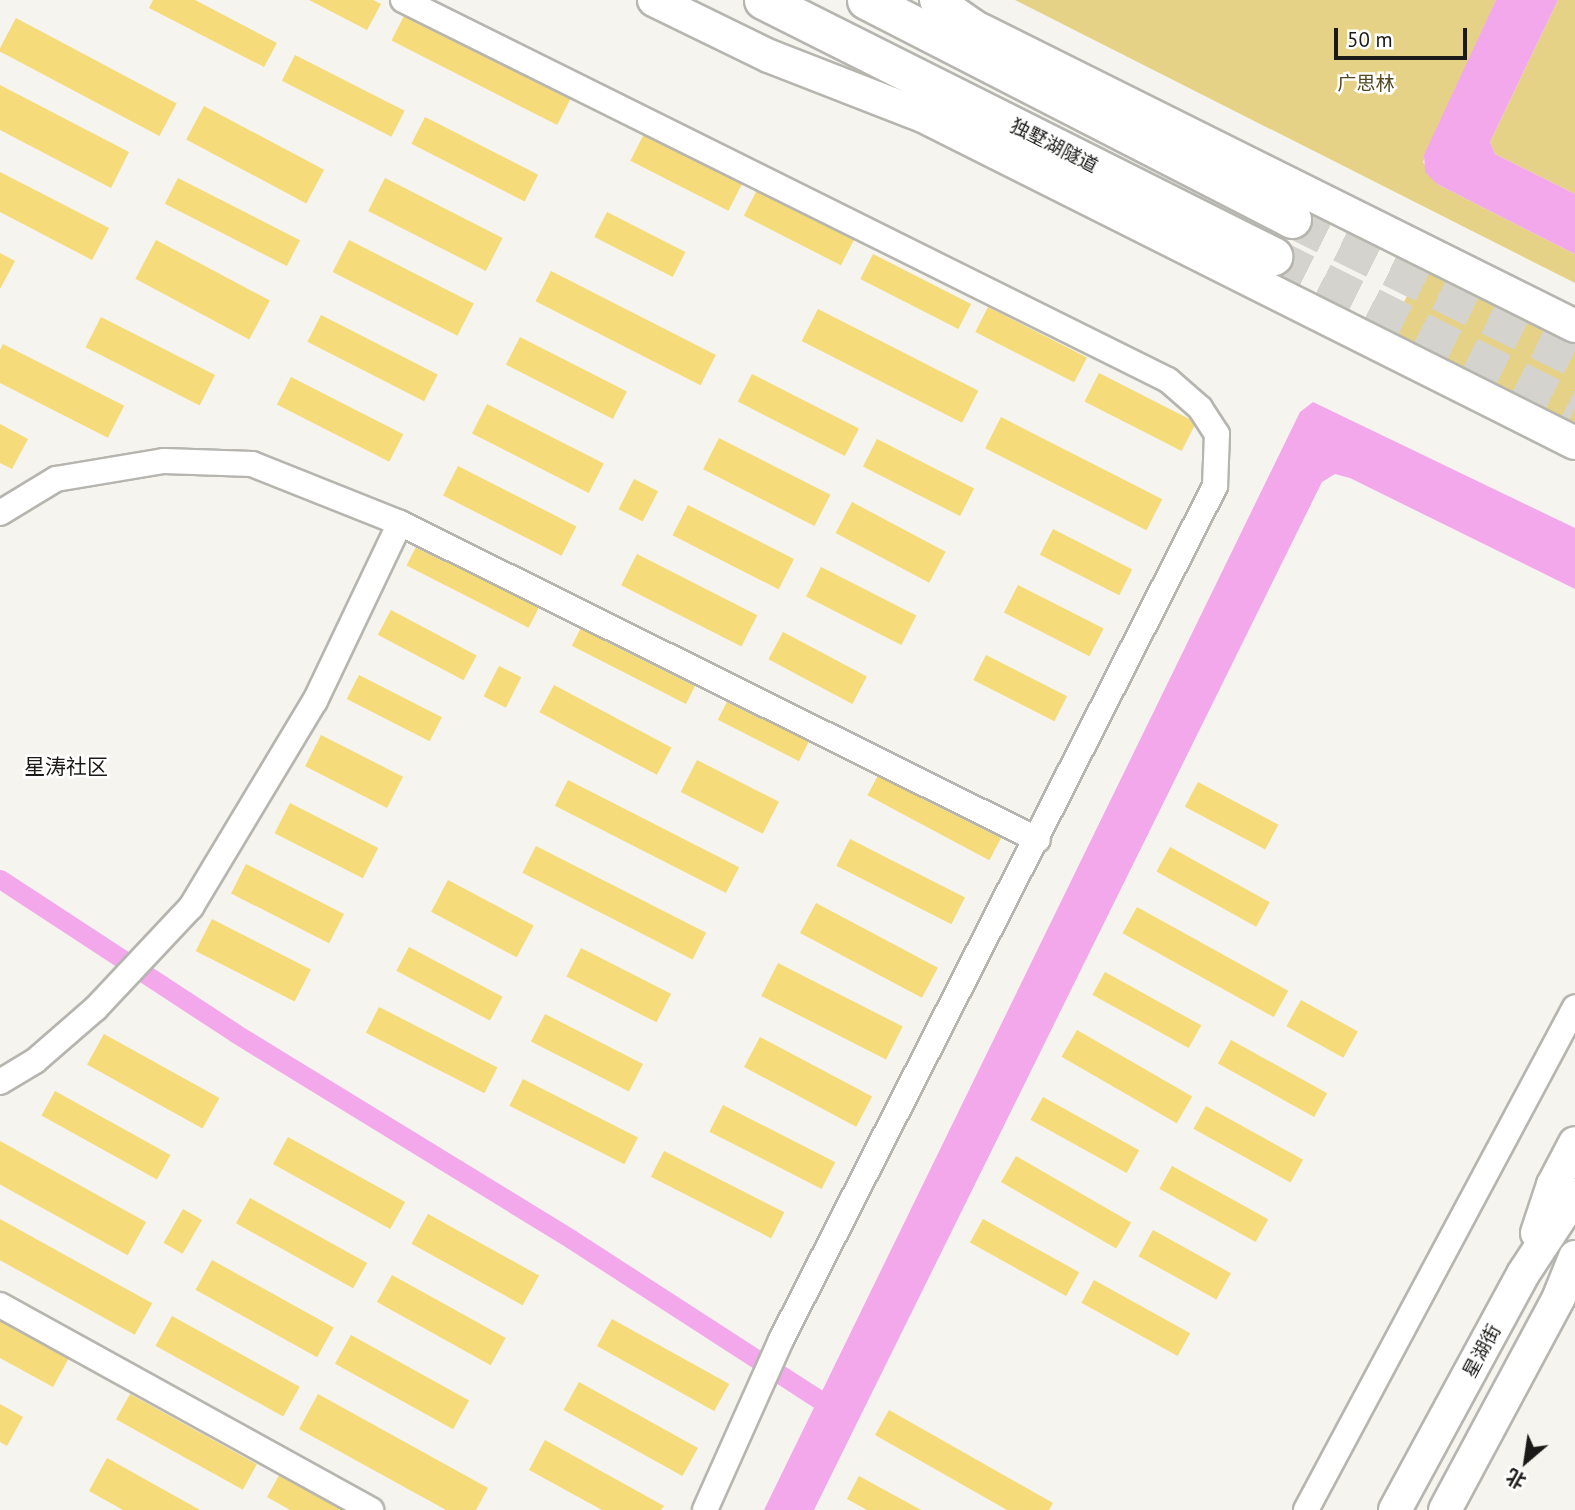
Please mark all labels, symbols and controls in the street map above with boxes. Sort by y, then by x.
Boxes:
scale bar [1337,14,1470,58]
text: 50 m [1347,26,1393,53]
park label: 广思林 [1338,73,1394,95]
street label: 独墅湖隧道 [1007,114,1101,178]
district label: 星涛社区 [24,754,108,780]
street label: 星湖街 [1459,1320,1505,1382]
north arrow [1491,1426,1561,1496]
text: 北 [1502,1464,1530,1494]

